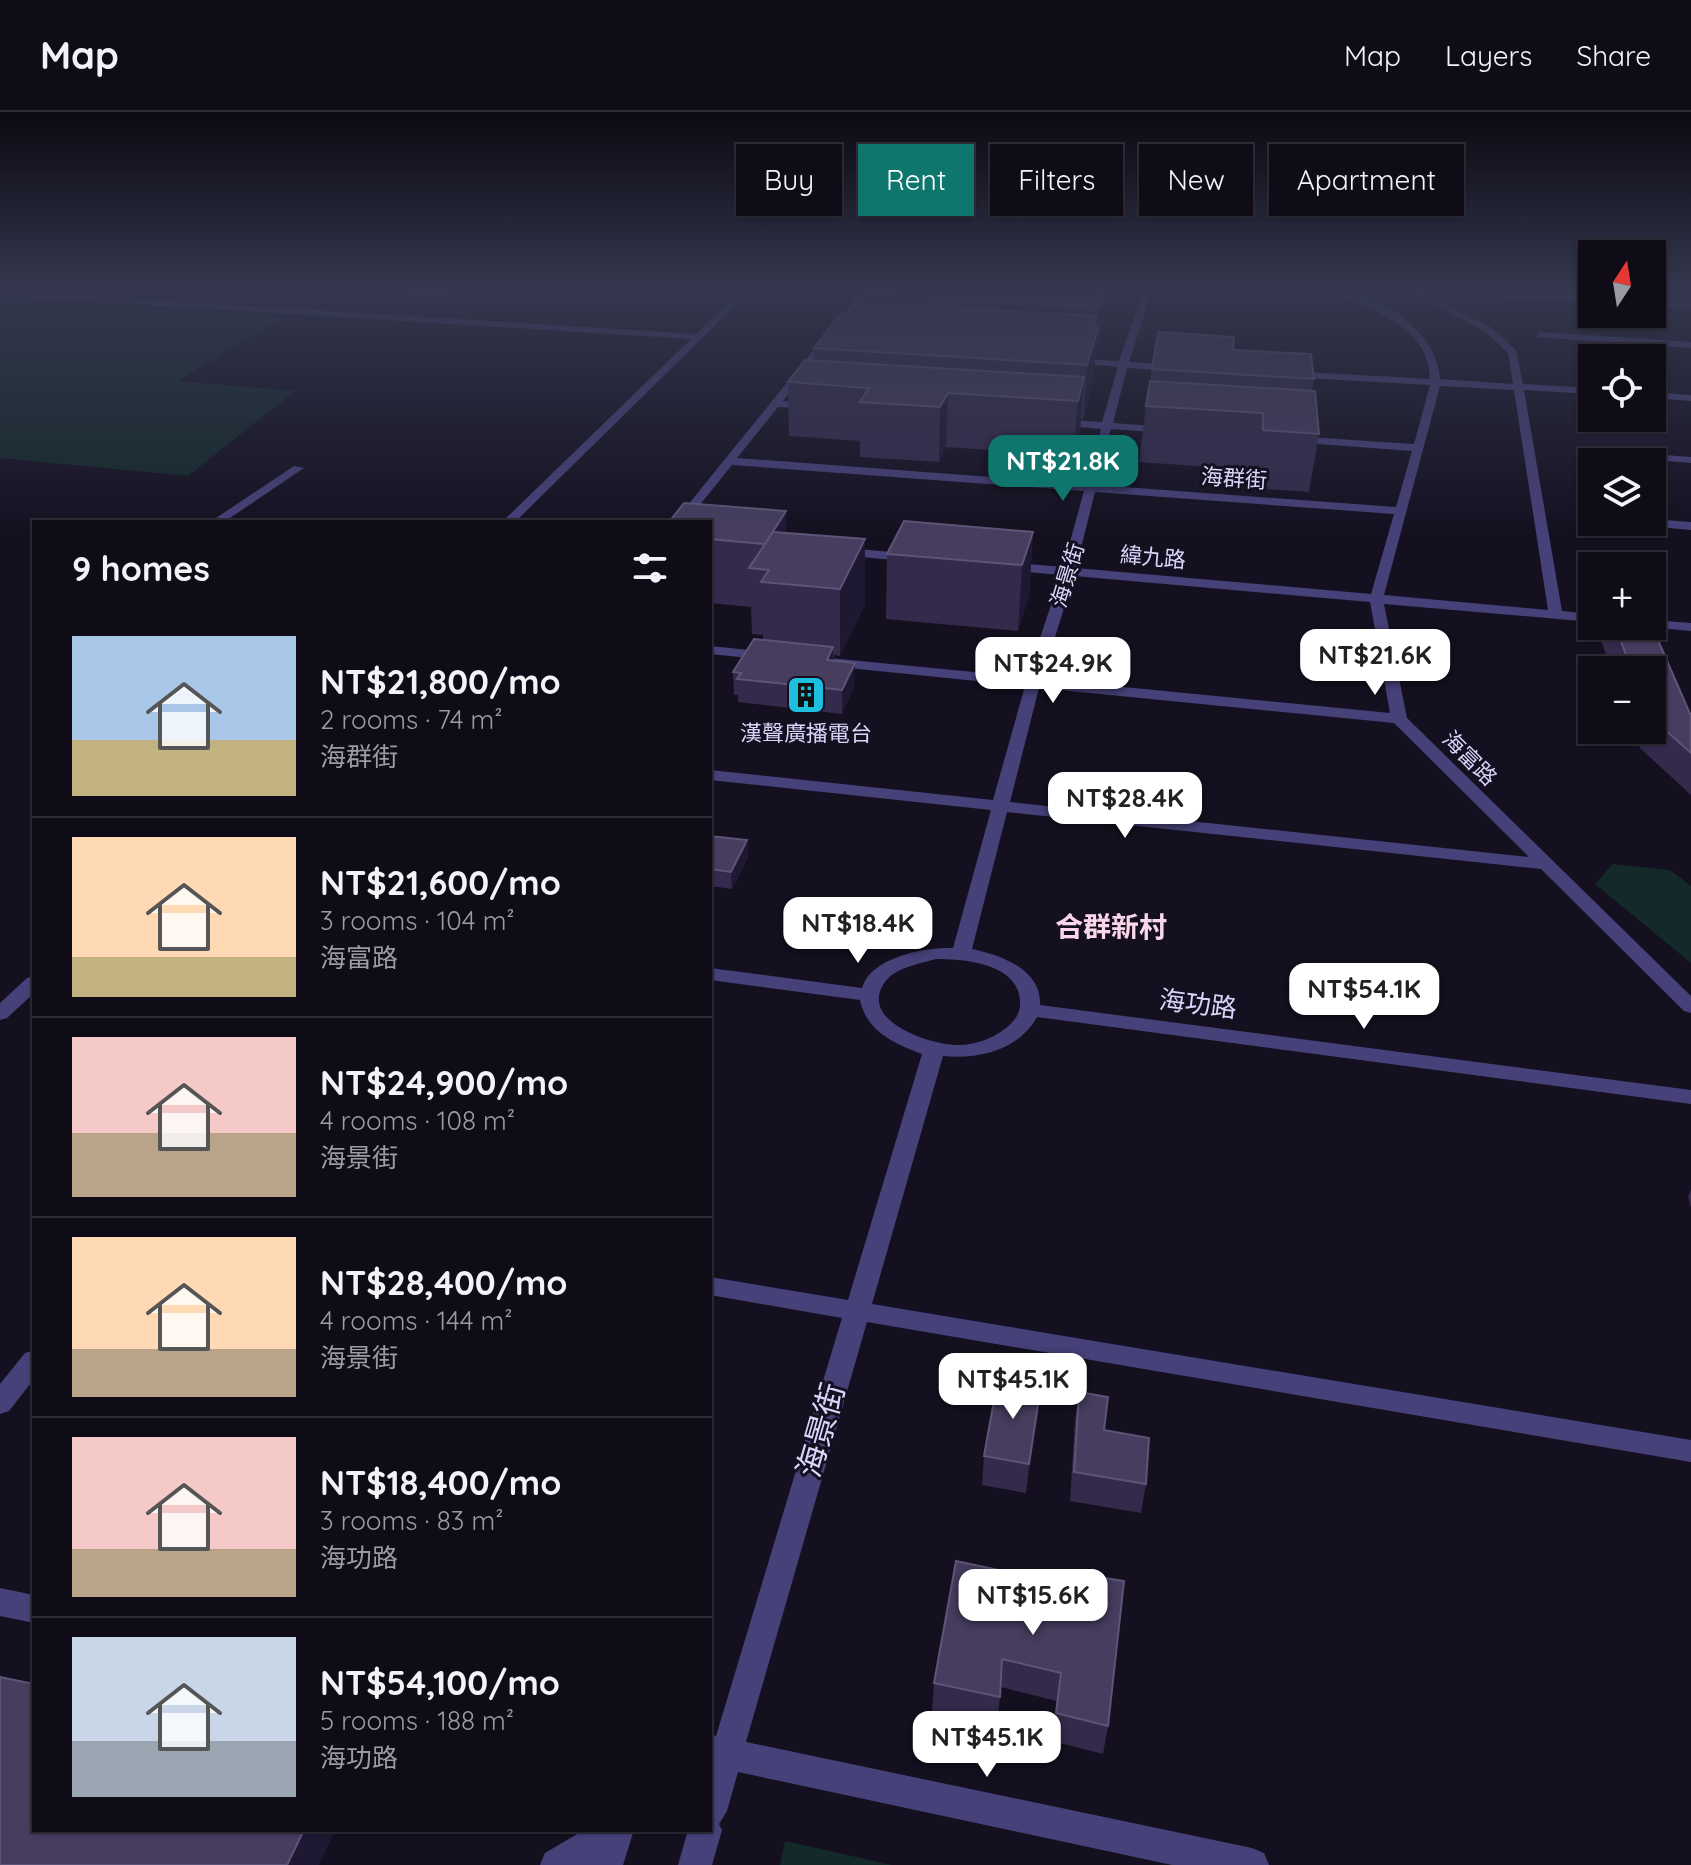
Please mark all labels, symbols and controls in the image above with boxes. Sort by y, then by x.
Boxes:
text: Map [40,31,119,79]
text: Map [1344,38,1401,73]
text: Layers [1445,38,1532,73]
text: Share [1576,38,1651,73]
chip: Buy [736,144,842,216]
chip: Rent [858,144,974,216]
chip: Filters [990,144,1123,216]
chip: New [1139,144,1253,216]
chip: Apartment [1269,144,1464,216]
north arrow [1578,240,1666,328]
map controls [1578,240,1666,744]
button: locate [1578,344,1666,432]
pin: NT$21.8K [980,435,1146,503]
text: NT$21.8K [1006,444,1120,477]
button: layers [1578,448,1666,536]
street label: 海群街 [1200,462,1268,494]
street label: 海景街 [1044,539,1090,611]
street label: 緯九路 [1119,540,1187,574]
icon: filters [628,546,672,590]
text: 9 homes [72,547,210,590]
button: + [1578,552,1666,640]
pin: NT$21.6K [1292,629,1458,697]
pin: NT$24.9K [970,637,1136,705]
text: NT$21.6K [1318,638,1432,671]
text: NT$24.9K [993,646,1113,679]
button: − [1578,656,1666,744]
text: NT$21,800/mo [320,660,561,703]
icon: home [136,668,232,764]
building icon: 漢聲廣播電台 [785,674,827,716]
text: 2 rooms · 74 m² [320,703,503,736]
place label: 漢聲廣播電台 [740,719,872,747]
street label: 海富路 [1437,725,1503,791]
text: 海群街 [320,740,398,773]
pin: NT$28.4K [1042,772,1208,840]
text: NT$28.4K [1066,781,1184,814]
text: NT$21,600/mo [320,861,561,904]
icon: home [136,869,232,965]
pin: NT$18.4K [775,897,941,965]
text: 3 rooms · 104 m² [320,904,515,937]
text: NT$18.4K [801,906,915,939]
district label: 合群新村 [1055,909,1167,944]
text: 海富路 [320,941,398,974]
pin: NT$54.1K [1281,963,1447,1031]
text: NT$54.1K [1307,972,1421,1005]
street label: 海功路 [1157,982,1239,1025]
text: NT$24,900/mo [320,1061,568,1104]
icon: home [136,1069,232,1165]
text: 4 rooms · 108 m² [320,1104,515,1137]
text: 海景街 [320,1141,398,1174]
text: NT$28,400/mo [320,1261,568,1304]
icon: home [136,1269,232,1365]
text: 4 rooms · 144 m² [320,1304,513,1337]
text: 海景街 [320,1341,398,1374]
pin: NT$45.1K [930,1353,1096,1421]
text: NT$45.1K [957,1362,1069,1395]
street label: 海景街 [788,1378,852,1481]
text: NT$18,400/mo [320,1461,561,1504]
icon: home [136,1469,232,1565]
text: 3 rooms · 83 m² [320,1504,503,1537]
text: 海功路 [320,1541,398,1574]
pin: NT$15.6K [950,1569,1116,1637]
text: NT$15.6K [977,1578,1089,1611]
text: NT$54,100/mo [320,1661,560,1704]
icon: home [136,1669,232,1765]
text: 5 rooms · 188 m² [320,1704,514,1737]
pin: NT$45.1K [904,1711,1070,1779]
text: NT$45.1K [931,1720,1043,1753]
text: 海功路 [320,1741,398,1774]

